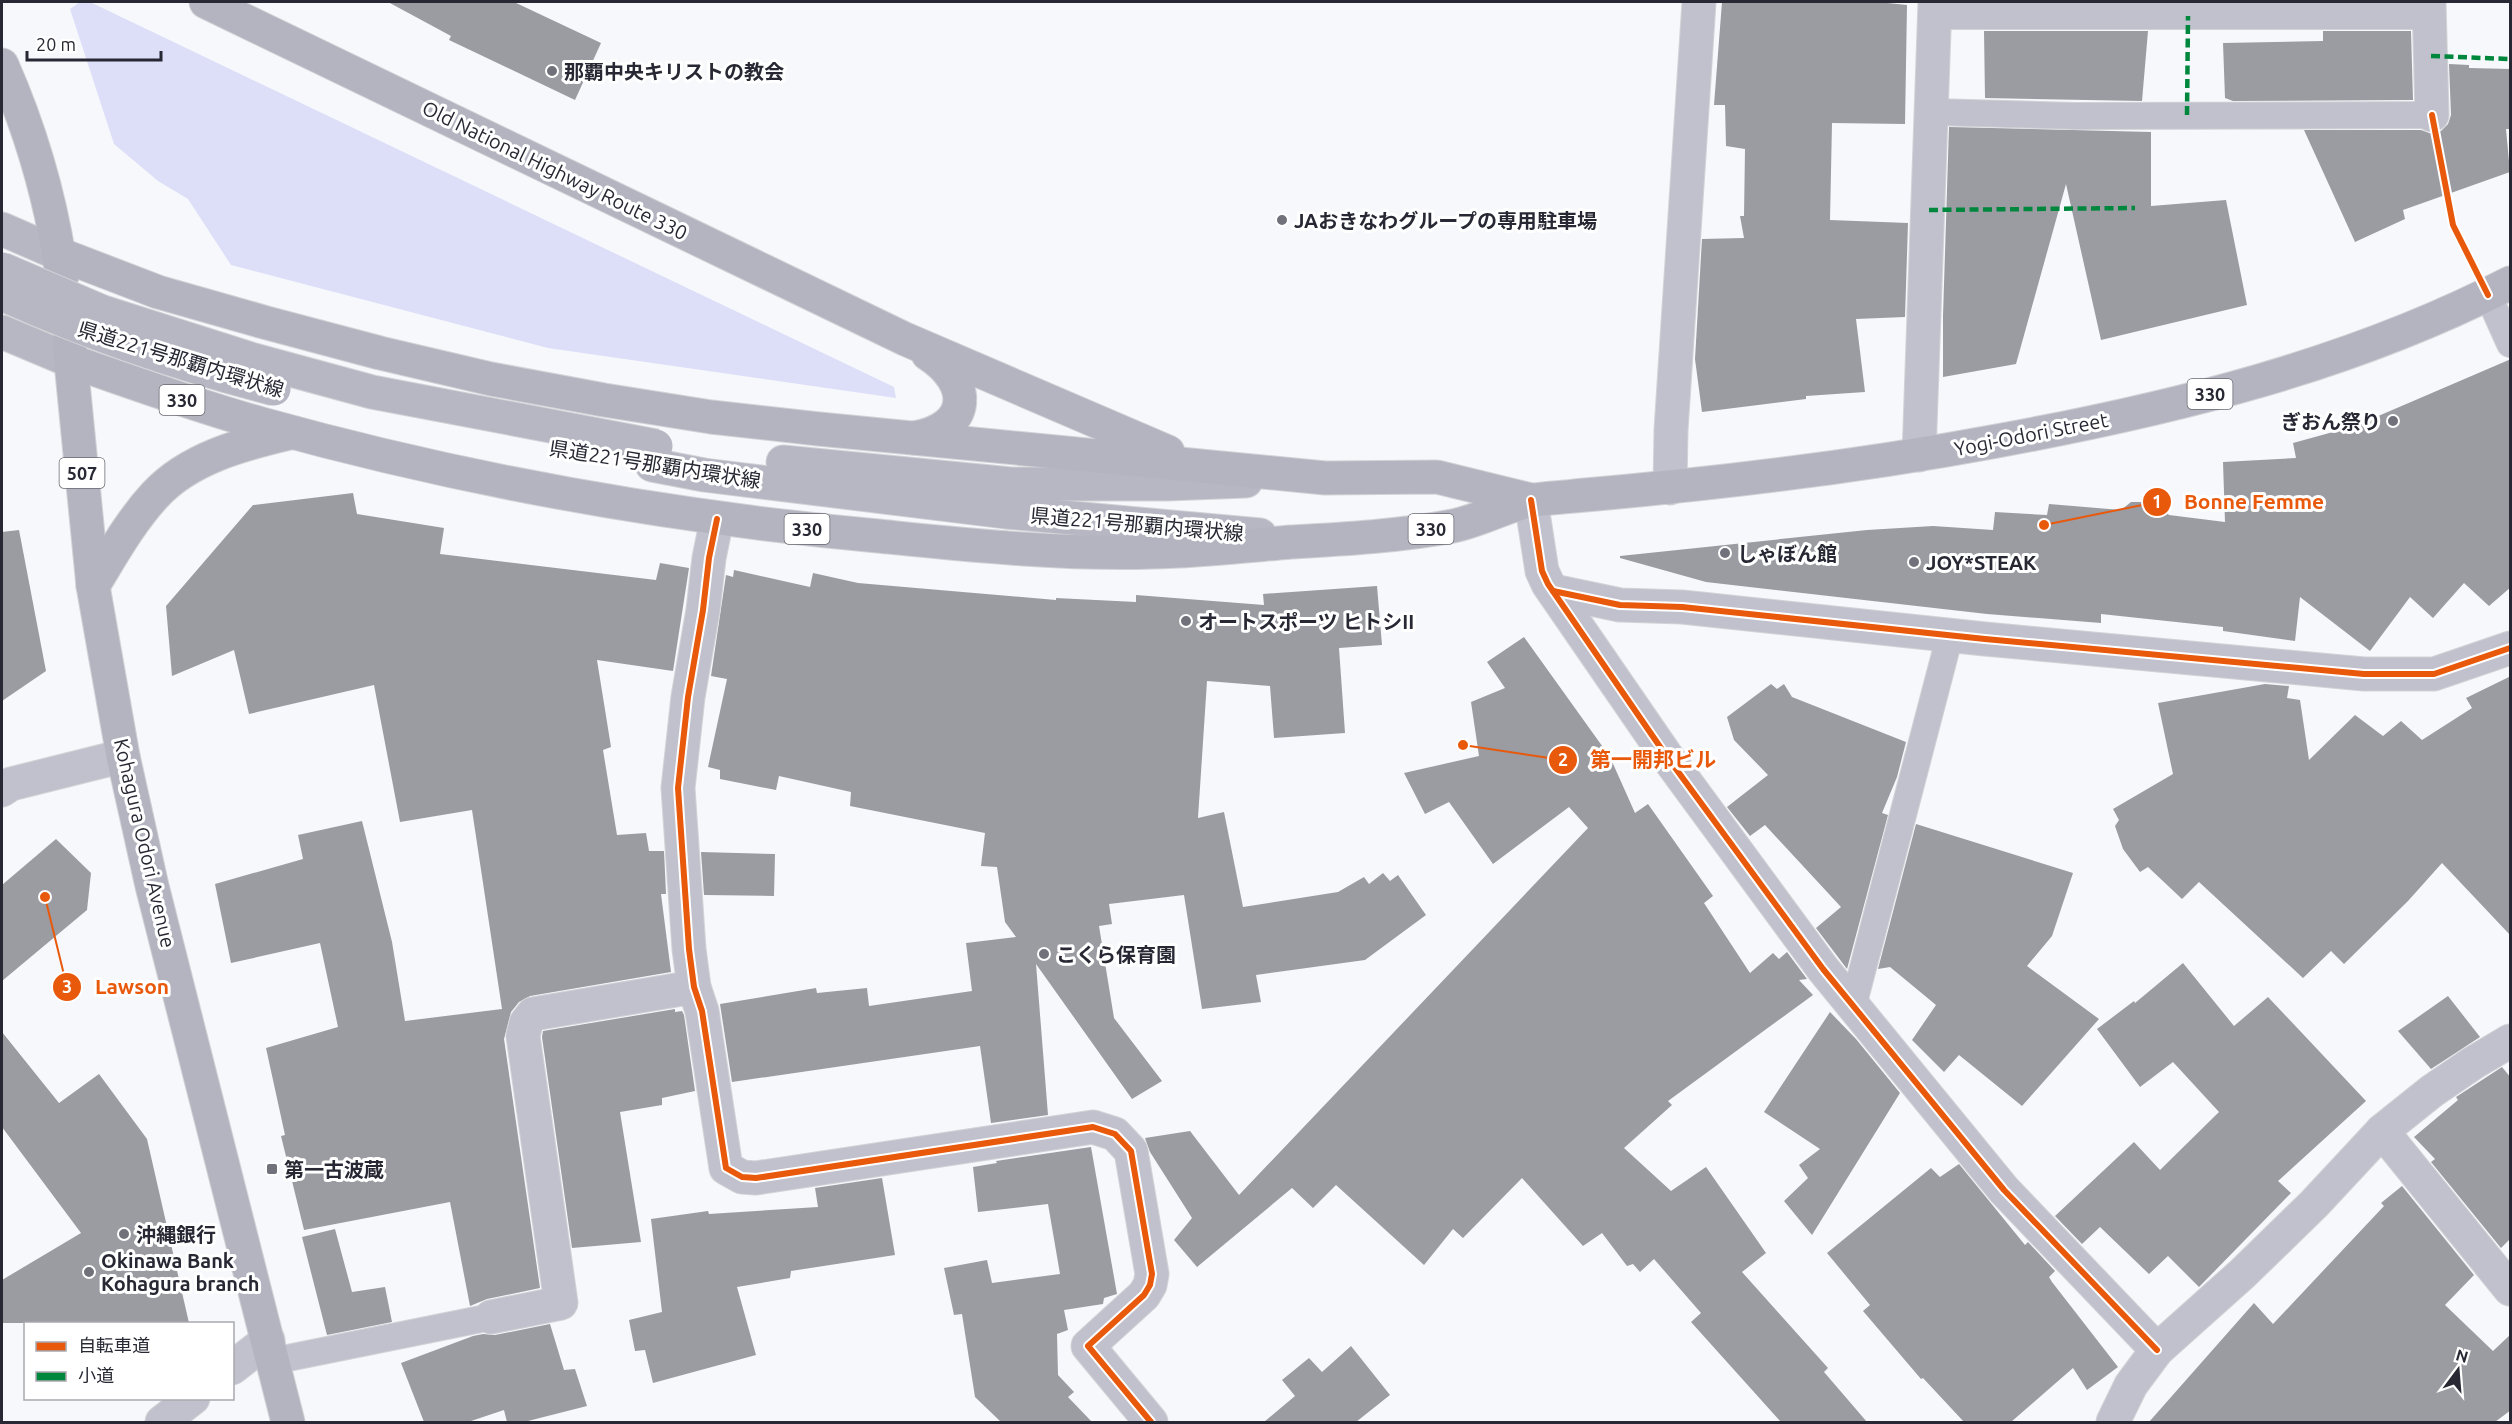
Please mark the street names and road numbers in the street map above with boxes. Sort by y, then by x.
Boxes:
street label: Old National Highway Route 330 [419,96,691,244]
street label: 県道221号那覇内環状線 [75,317,287,401]
road number: 330 [2188,379,2232,409]
road number: 330 [160,385,204,415]
street label: Yogi-Odori Street [1952,408,2110,460]
street label: 県道221号那覇内環状線 [548,436,762,492]
road number: 507 [60,458,104,488]
street label: 県道221号那覇内環状線 [1029,503,1245,545]
road number: 330 [784,514,830,544]
road number: 330 [1408,514,1454,544]
street label: Kohagura Odori Avenue [110,736,180,950]

